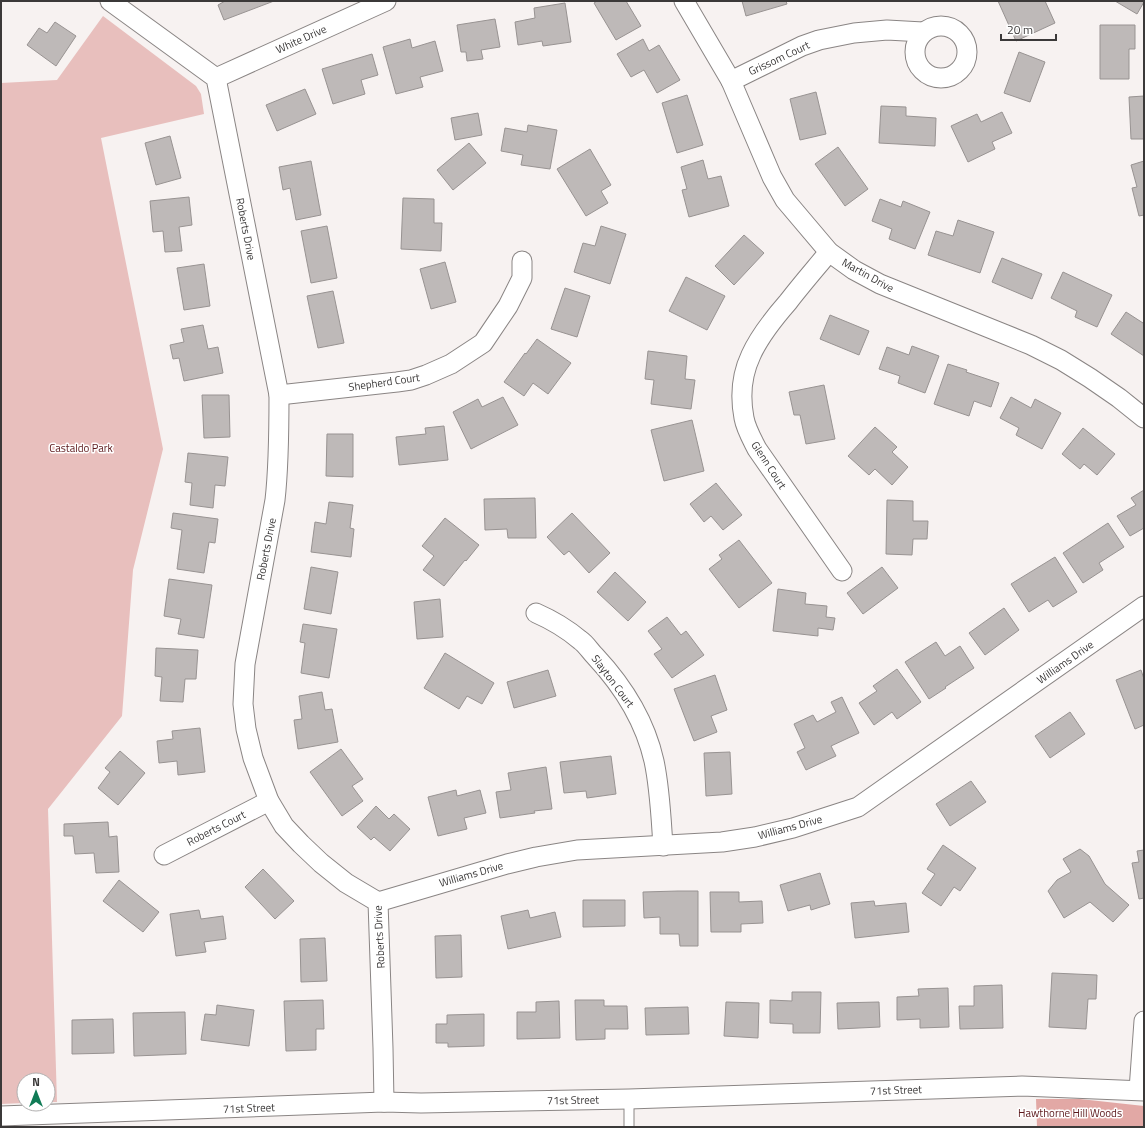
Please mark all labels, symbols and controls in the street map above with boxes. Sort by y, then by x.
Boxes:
scale bar [1001,16,1056,42]
text: 20 m [1007,20,1033,39]
street label: White Drive [273,21,329,57]
street label: Grissom Court [746,37,812,79]
street label: Roberts Drive [232,197,260,262]
street label: Martin Drive [839,254,897,296]
street label: Shepherd Court [347,369,421,395]
street label: Glenn Court [748,438,791,492]
park label: Castaldo Park [49,440,114,456]
street label: Roberts Drive [252,516,280,581]
street label: Williams Drive [1033,636,1097,687]
street label: Slayton Court [588,651,638,711]
street label: Roberts Court [184,806,248,850]
street label: Williams Drive [756,811,824,843]
street label: Williams Drive [437,857,505,891]
street label: Roberts Drive [369,905,389,969]
north arrow [16,1072,56,1112]
text: N [32,1074,40,1090]
street label: 71st Street [870,1081,922,1099]
street label: 71st Street [547,1092,599,1108]
street label: 71st Street [223,1099,275,1117]
park label: Hawthorne Hill Woods [1018,1105,1122,1121]

